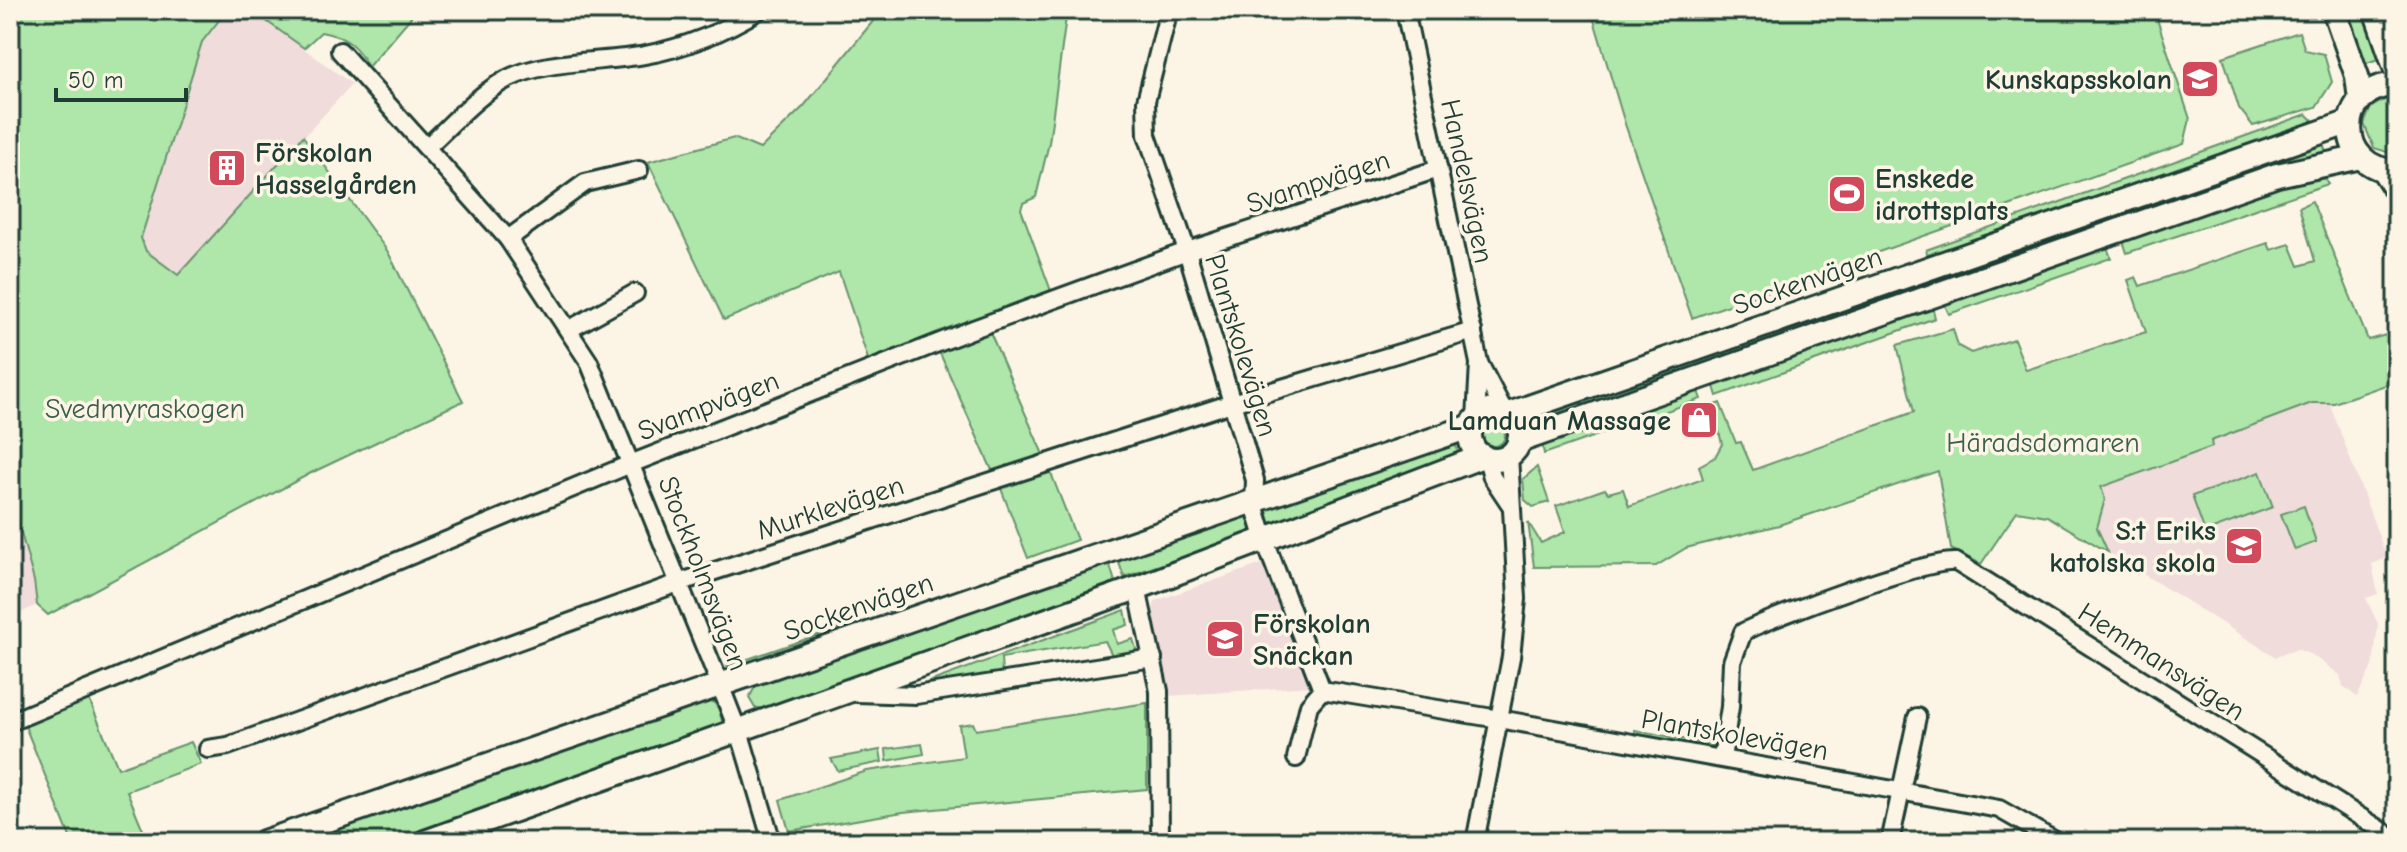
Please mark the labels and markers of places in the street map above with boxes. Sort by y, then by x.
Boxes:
school or university icon: Kunskapsskolan [2179,58,2221,100]
place label: Kunskapsskolan [1985,64,2172,96]
place label: Förskolan Hasselgården [255,137,417,201]
building icon: Förskolan Hasselgården [206,147,248,189]
place label: Enskede idrottsplats [1875,163,2009,227]
sports icon: Enskede idrottsplats [1826,173,1868,215]
shop icon: Lamduan Massage [1678,399,1720,441]
place label: Lamduan Massage [1448,405,1671,437]
place label: S:t Eriks katolska skola [2049,515,2216,579]
school or university icon: S:t Eriks katolska skola [2223,525,2265,567]
place label: Förskolan Snäckan [1253,608,1371,672]
school or university icon: Förskolan Snäckan [1204,618,1246,660]

